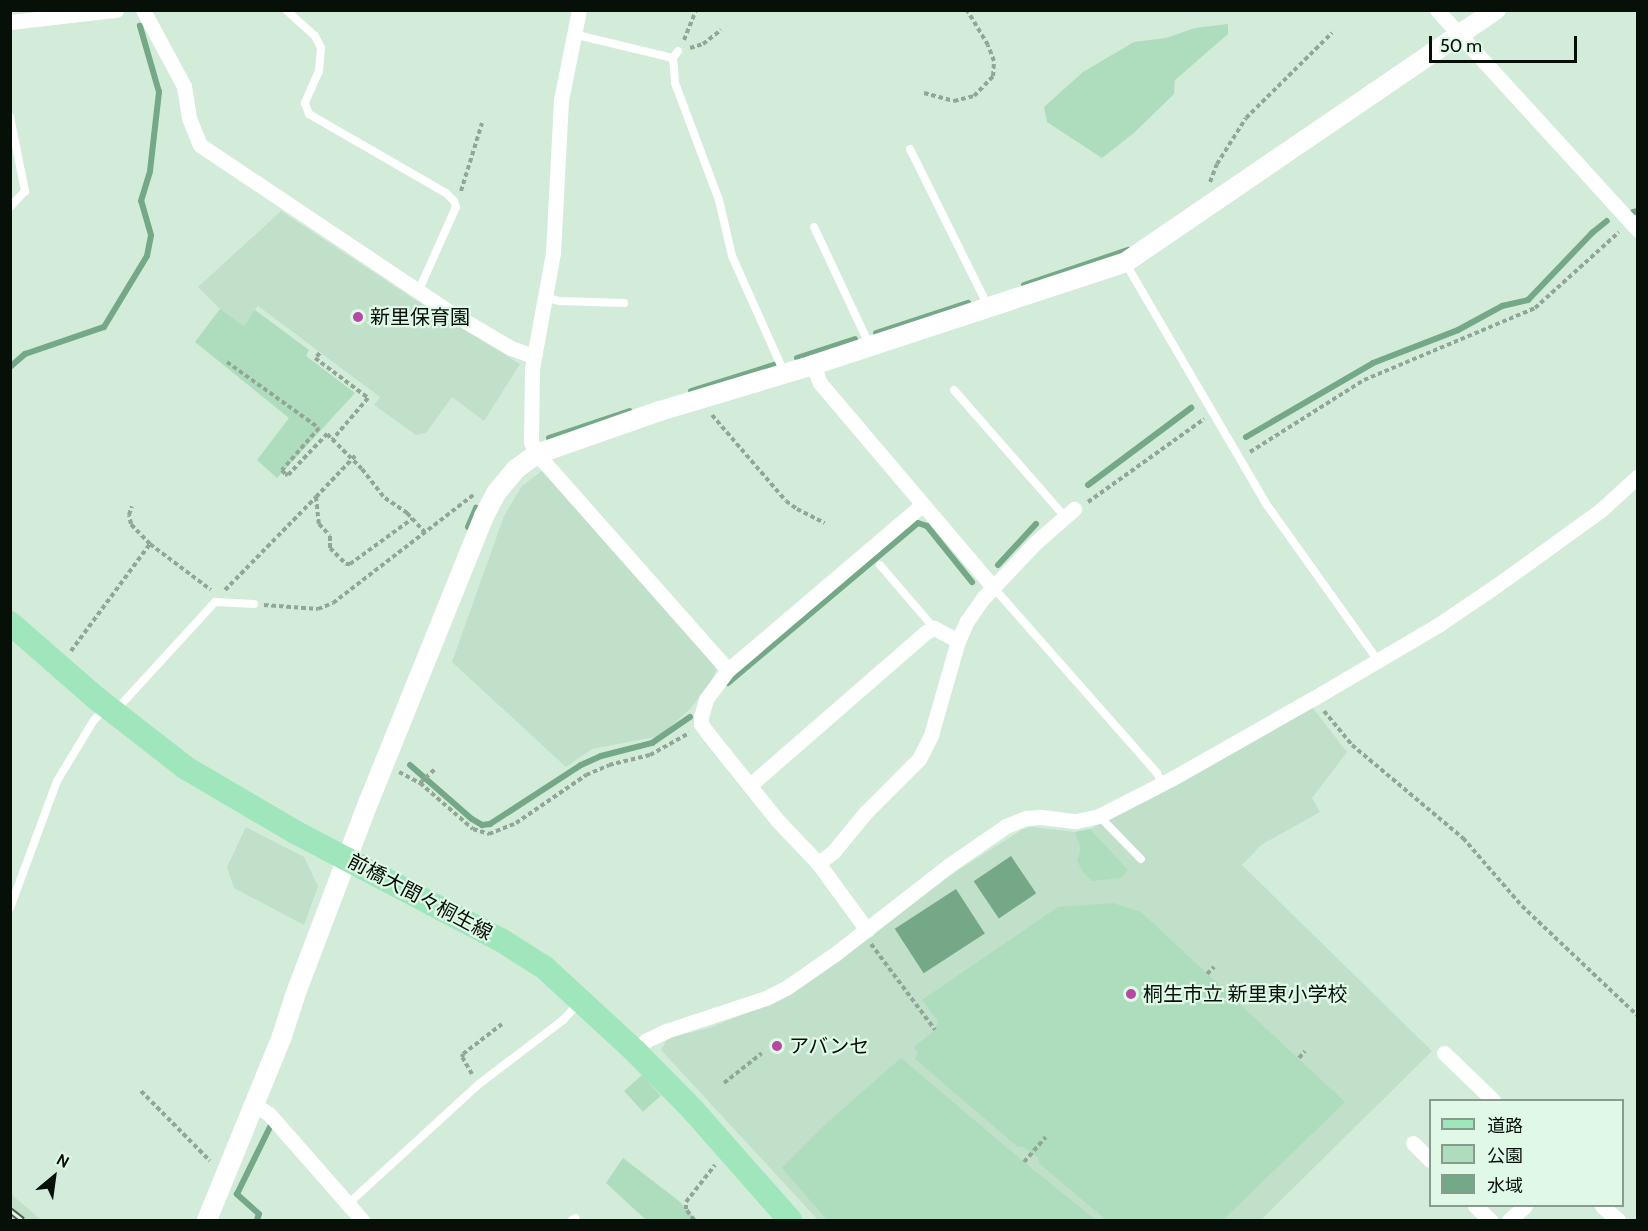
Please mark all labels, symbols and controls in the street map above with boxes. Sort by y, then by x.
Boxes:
scale bar [1432,24,1580,62]
text: 50 m [1440,35,1482,57]
place label: 新里保育園 [370,305,470,329]
marker: 新里保育園 [351,310,365,324]
street label: 前橋大間々桐生線 [344,849,496,945]
place label: 桐生市立 新里東小学校 [1143,982,1347,1006]
marker: 桐生市立 新里東小学校 [1124,987,1138,1001]
place label: アバンセ [789,1034,869,1058]
marker: アバンセ [770,1039,784,1053]
legend [1429,1099,1624,1207]
text: 道路 [1487,1115,1523,1137]
text: 公園 [1487,1145,1523,1167]
north arrow [24,1147,84,1207]
text: N [53,1150,73,1172]
text: 水域 [1487,1175,1523,1197]

